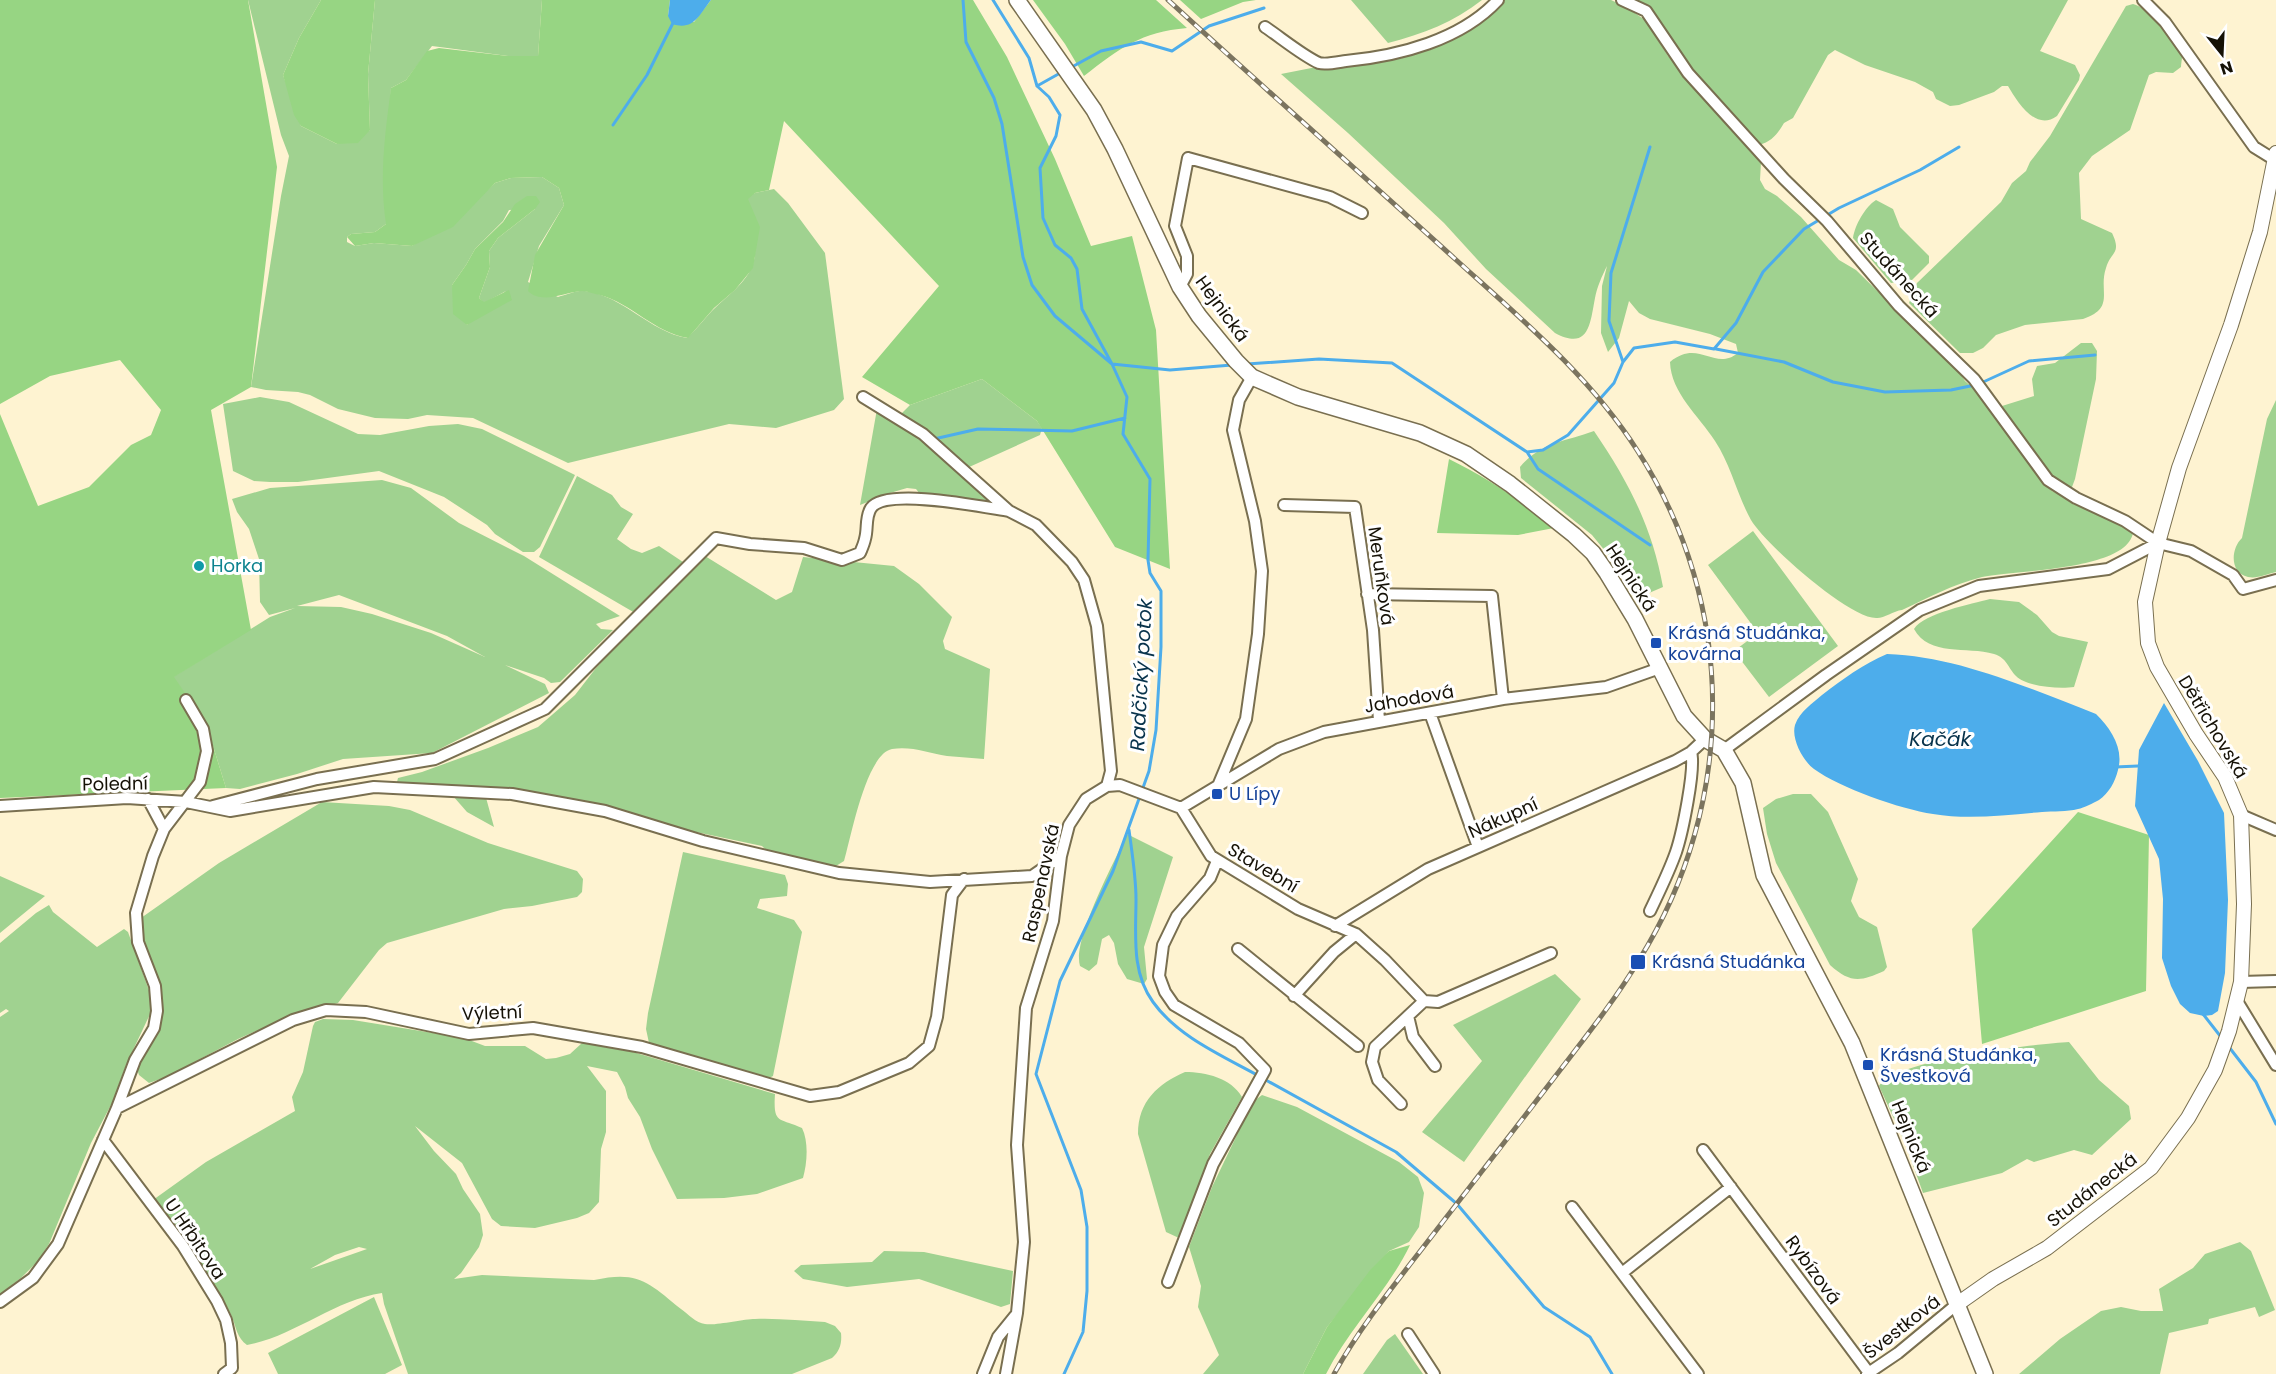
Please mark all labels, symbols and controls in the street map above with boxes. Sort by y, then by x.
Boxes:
north arrow [2192,24,2252,84]
text: N [2217,55,2236,81]
street label: Studánecká [1854,226,1945,323]
street label: Hejnická [1190,270,1255,347]
street label: Meruňková [1362,525,1401,627]
street label: Hejnická [1600,539,1663,617]
place label: Horka [211,553,263,578]
marker: Horka [192,559,206,573]
water label: Radčický potok [1123,596,1159,752]
place label: Krásná Studánka, kovárna [1668,620,1825,666]
marker: Krásná Studánka, kovárna [1649,636,1663,650]
street label: Dětřichovská [2173,670,2254,783]
street label: Jahodová [1362,678,1456,719]
water label: Kačák [1909,725,1972,753]
street label: Polední [82,770,148,797]
place label: U Lípy [1229,781,1280,806]
marker: U Lípy [1210,787,1224,801]
street label: Nákupní [1464,791,1542,844]
street label: Raspenavská [1016,821,1065,944]
street label: Stavební [1223,837,1303,899]
place label: Krásná Studánka [1652,949,1806,974]
marker: Krásná Studánka [1629,953,1647,971]
street label: Výletní [461,999,523,1026]
place label: Krásná Studánka, Švestková [1880,1042,2037,1088]
marker: Krásná Studánka, Švestková [1861,1058,1875,1072]
street label: Hejnická [1886,1097,1937,1177]
street label: Studánecká [2041,1147,2142,1233]
street label: U Hřbitova [159,1193,232,1284]
street label: Rybízová [1780,1230,1847,1309]
street label: Švestková [1858,1289,1945,1364]

